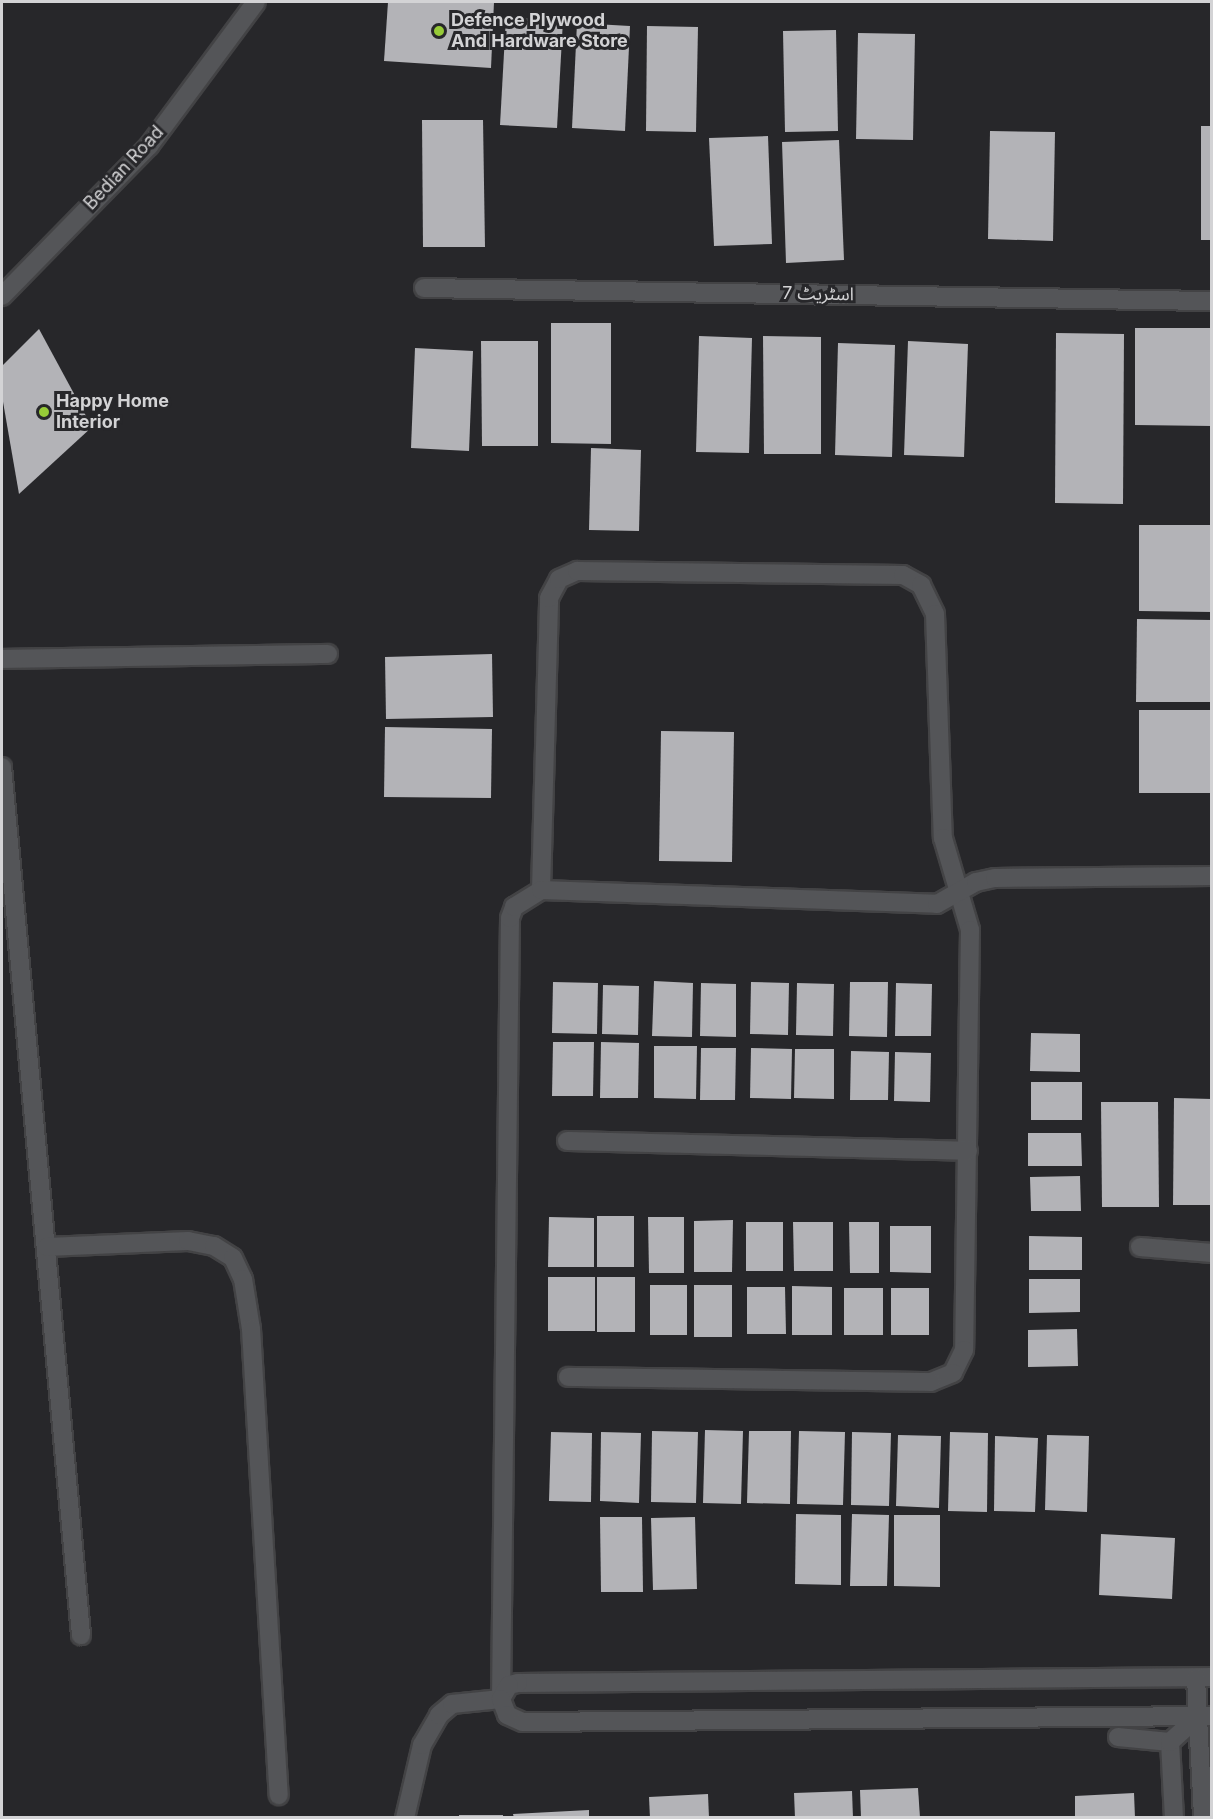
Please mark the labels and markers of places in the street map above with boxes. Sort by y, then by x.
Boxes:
place label: Defence Plywood And Hardware Store [451,10,628,52]
marker: Defence Plywood And Hardware Store [432,24,446,38]
place label: Happy Home Interior [56,391,169,434]
marker: Happy Home Interior [37,405,51,419]

